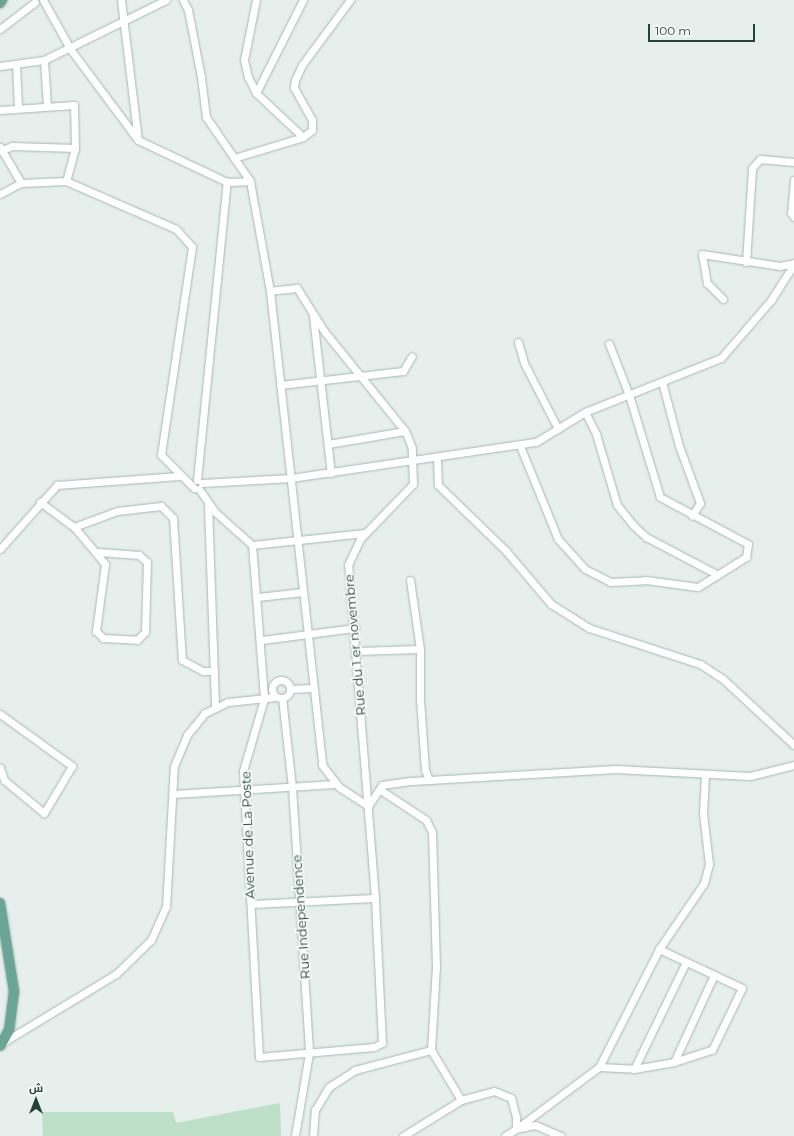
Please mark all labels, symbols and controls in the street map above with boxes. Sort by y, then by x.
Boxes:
scale bar [650,16,757,42]
text: 100 m [655,23,691,38]
street label: Rue du 1 er novembre [341,574,369,716]
street label: Avenue de La Poste [238,771,258,899]
street label: Rue Independence [289,854,313,980]
north arrow [16,1080,56,1120]
text: ش [29,1081,43,1095]

